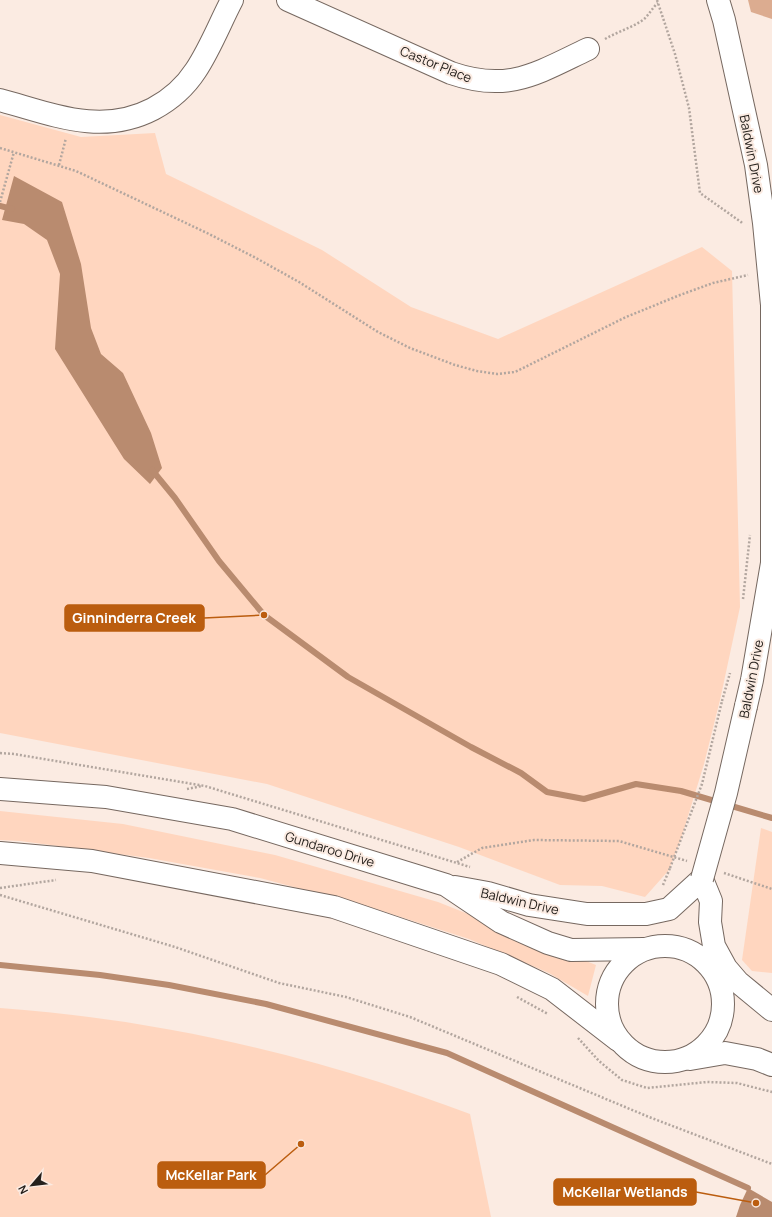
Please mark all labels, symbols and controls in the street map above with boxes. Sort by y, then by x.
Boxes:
street label: Castor Place [397,41,475,87]
street label: Baldwin Drive [736,113,769,195]
callout: Ginninderra Creek [65,605,204,631]
text: Ginninderra Creek [72,608,196,627]
street label: Baldwin Drive [735,638,768,720]
street label: Gundaroo Drive [283,827,377,871]
street label: Baldwin Drive [479,883,561,919]
callout: McKellar Park [158,1162,265,1188]
north arrow [12,1165,52,1205]
text: McKellar Park [165,1165,257,1184]
callout: McKellar Wetlands [554,1179,696,1205]
text: McKellar Wetlands [562,1182,688,1201]
text: N [14,1183,31,1197]

